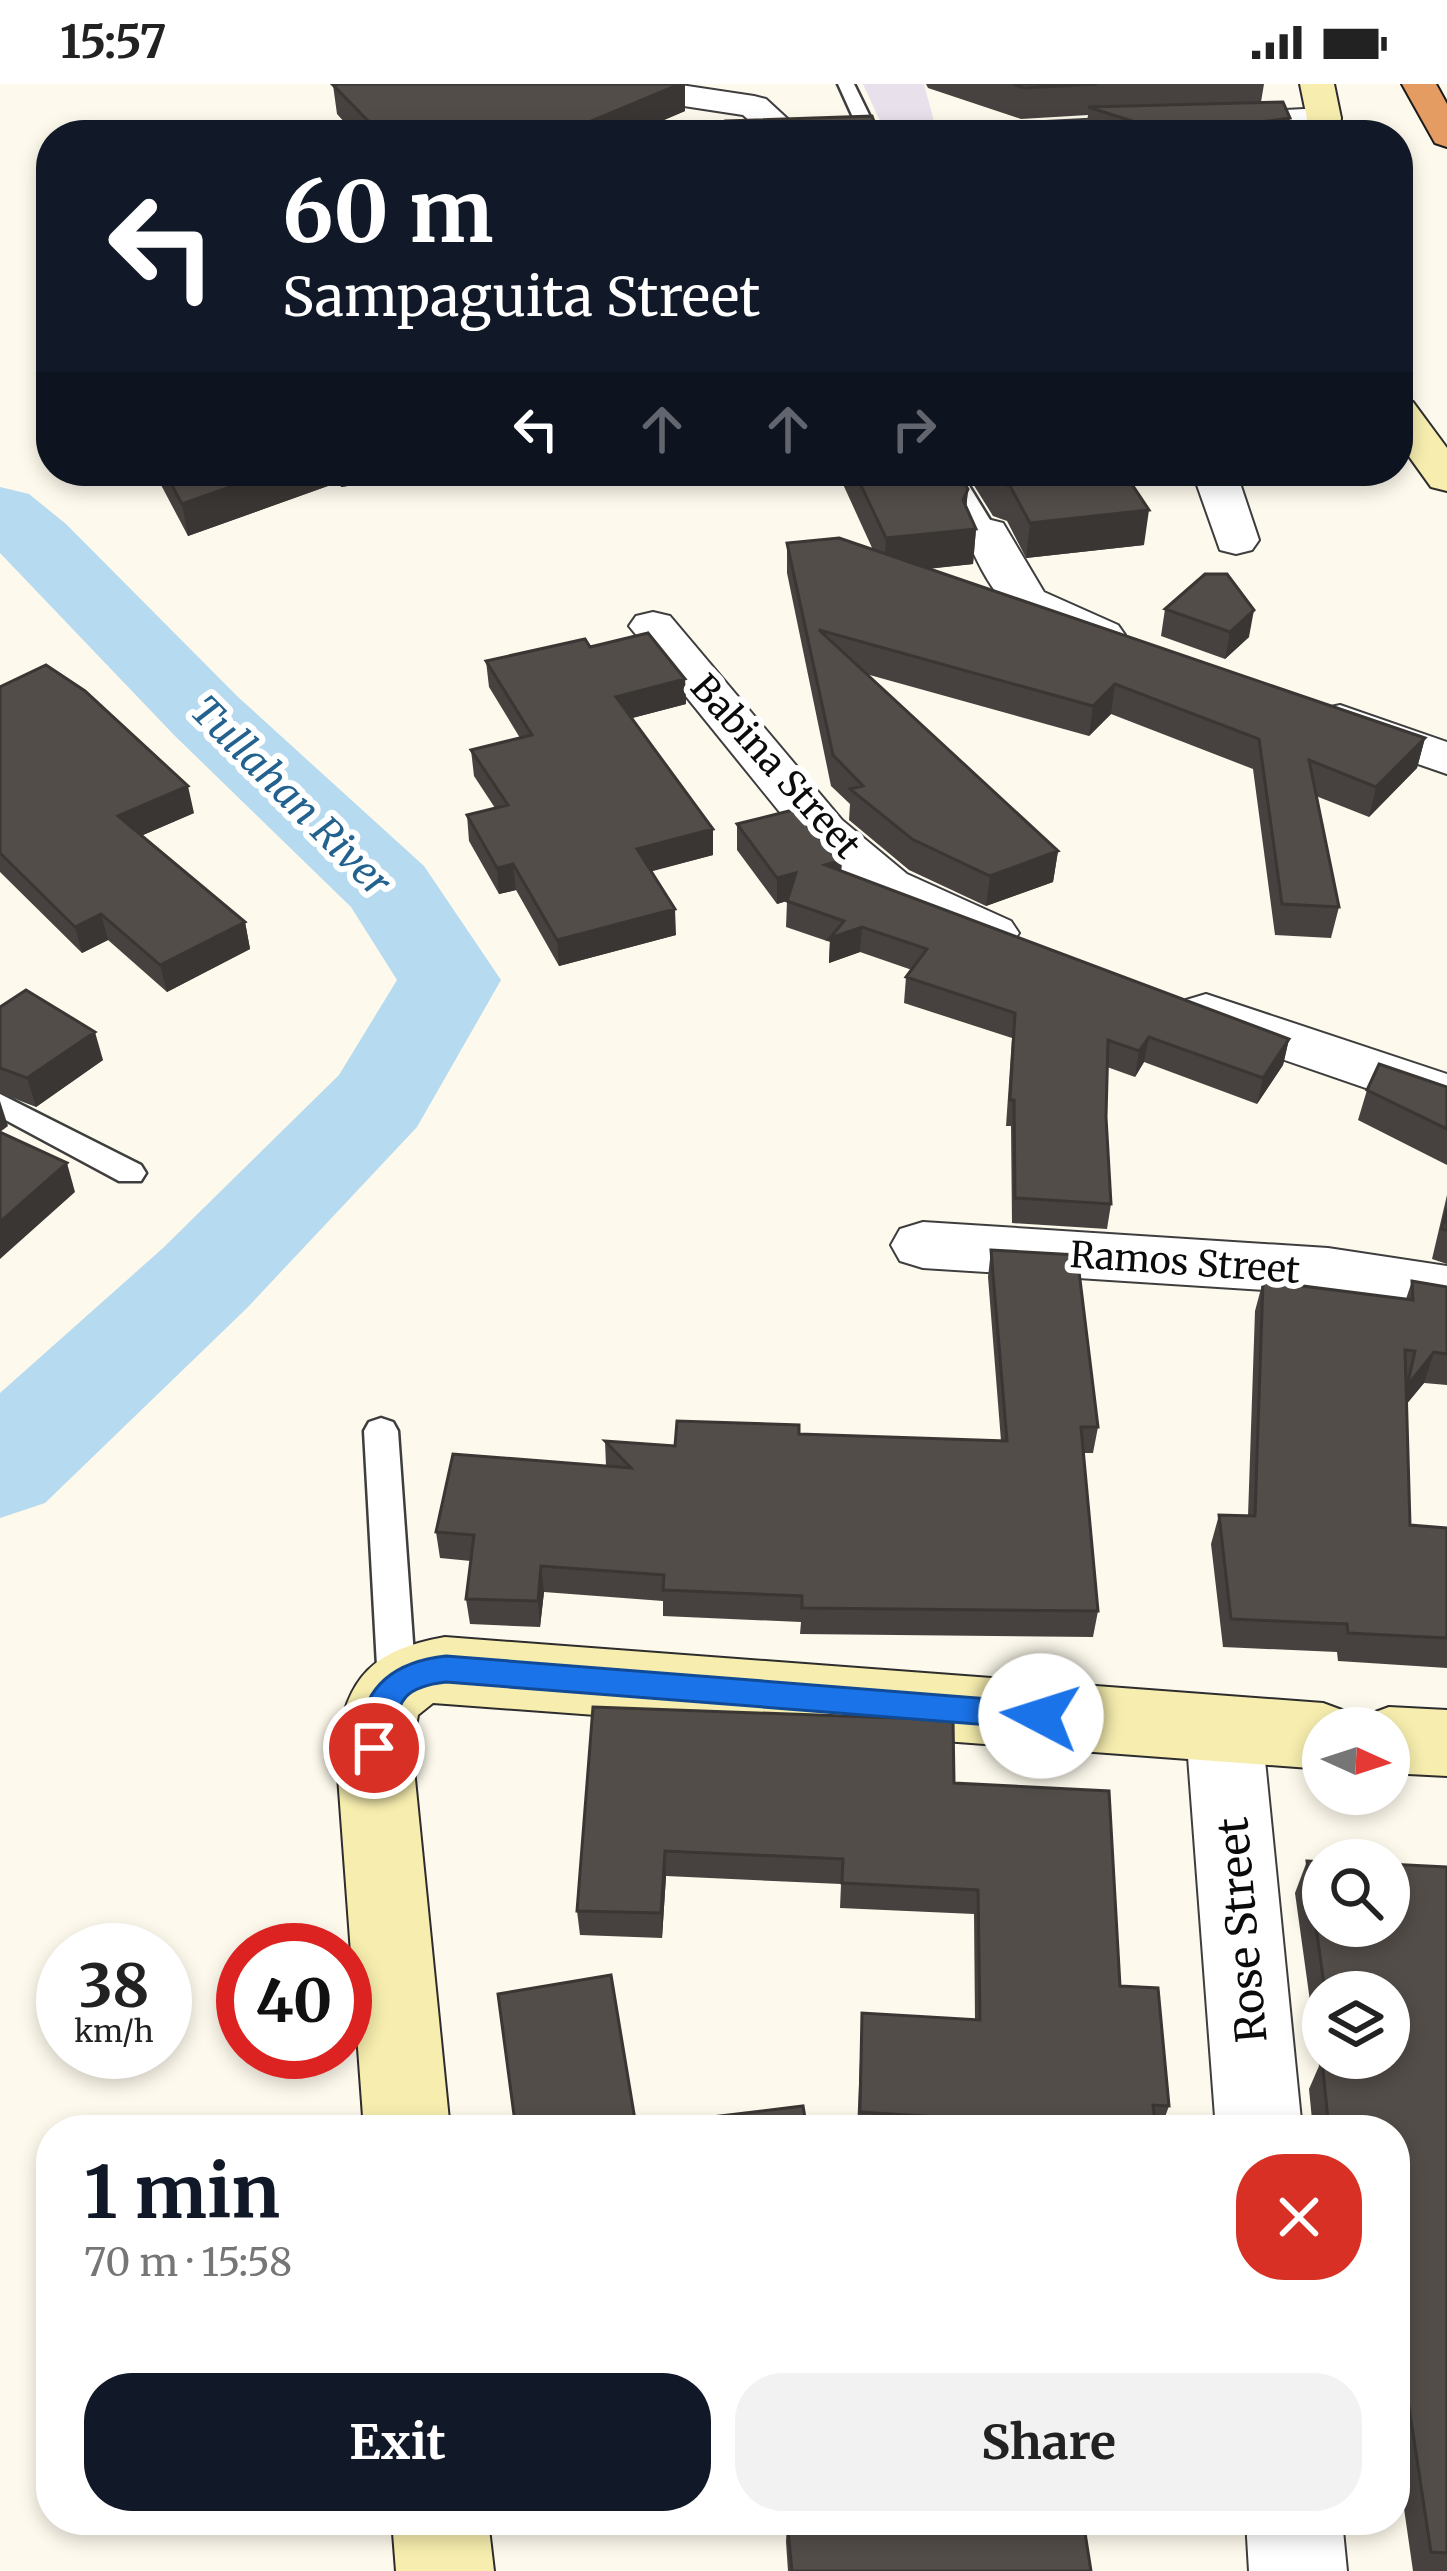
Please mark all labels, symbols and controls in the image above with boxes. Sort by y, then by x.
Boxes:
text: 15:57 [60,14,166,70]
text: 60 m [282,159,493,265]
icon: left [84,168,240,324]
text: Sampaguita Street [282,263,760,331]
icon: left [503,396,569,462]
icon: ahead [629,396,695,462]
icon: ahead [755,396,821,462]
icon: right [881,396,947,462]
street label: Babina Street [681,665,870,868]
water label: Tullahan River [181,686,402,907]
street label: Ramos Street [1069,1232,1301,1293]
position arrow [978,1653,1104,1779]
pin [323,1697,425,1799]
north arrow [1302,1707,1410,1815]
map controls [1302,1707,1410,2079]
icon: arrive [341,1715,407,1781]
street label: Rose Street [1206,1815,1278,2045]
button: search [1302,1839,1410,1947]
speed limit sign: 40 [216,1923,372,2079]
text: 38 [78,1948,150,2023]
button: layers [1302,1971,1410,2079]
text: km/h [74,2012,154,2050]
text: 1 min [84,2147,280,2238]
button: close [1236,2154,1362,2280]
text: 70 m · 15:58 [84,2238,292,2287]
button: Exit [84,2373,711,2511]
button: Share [735,2373,1362,2511]

